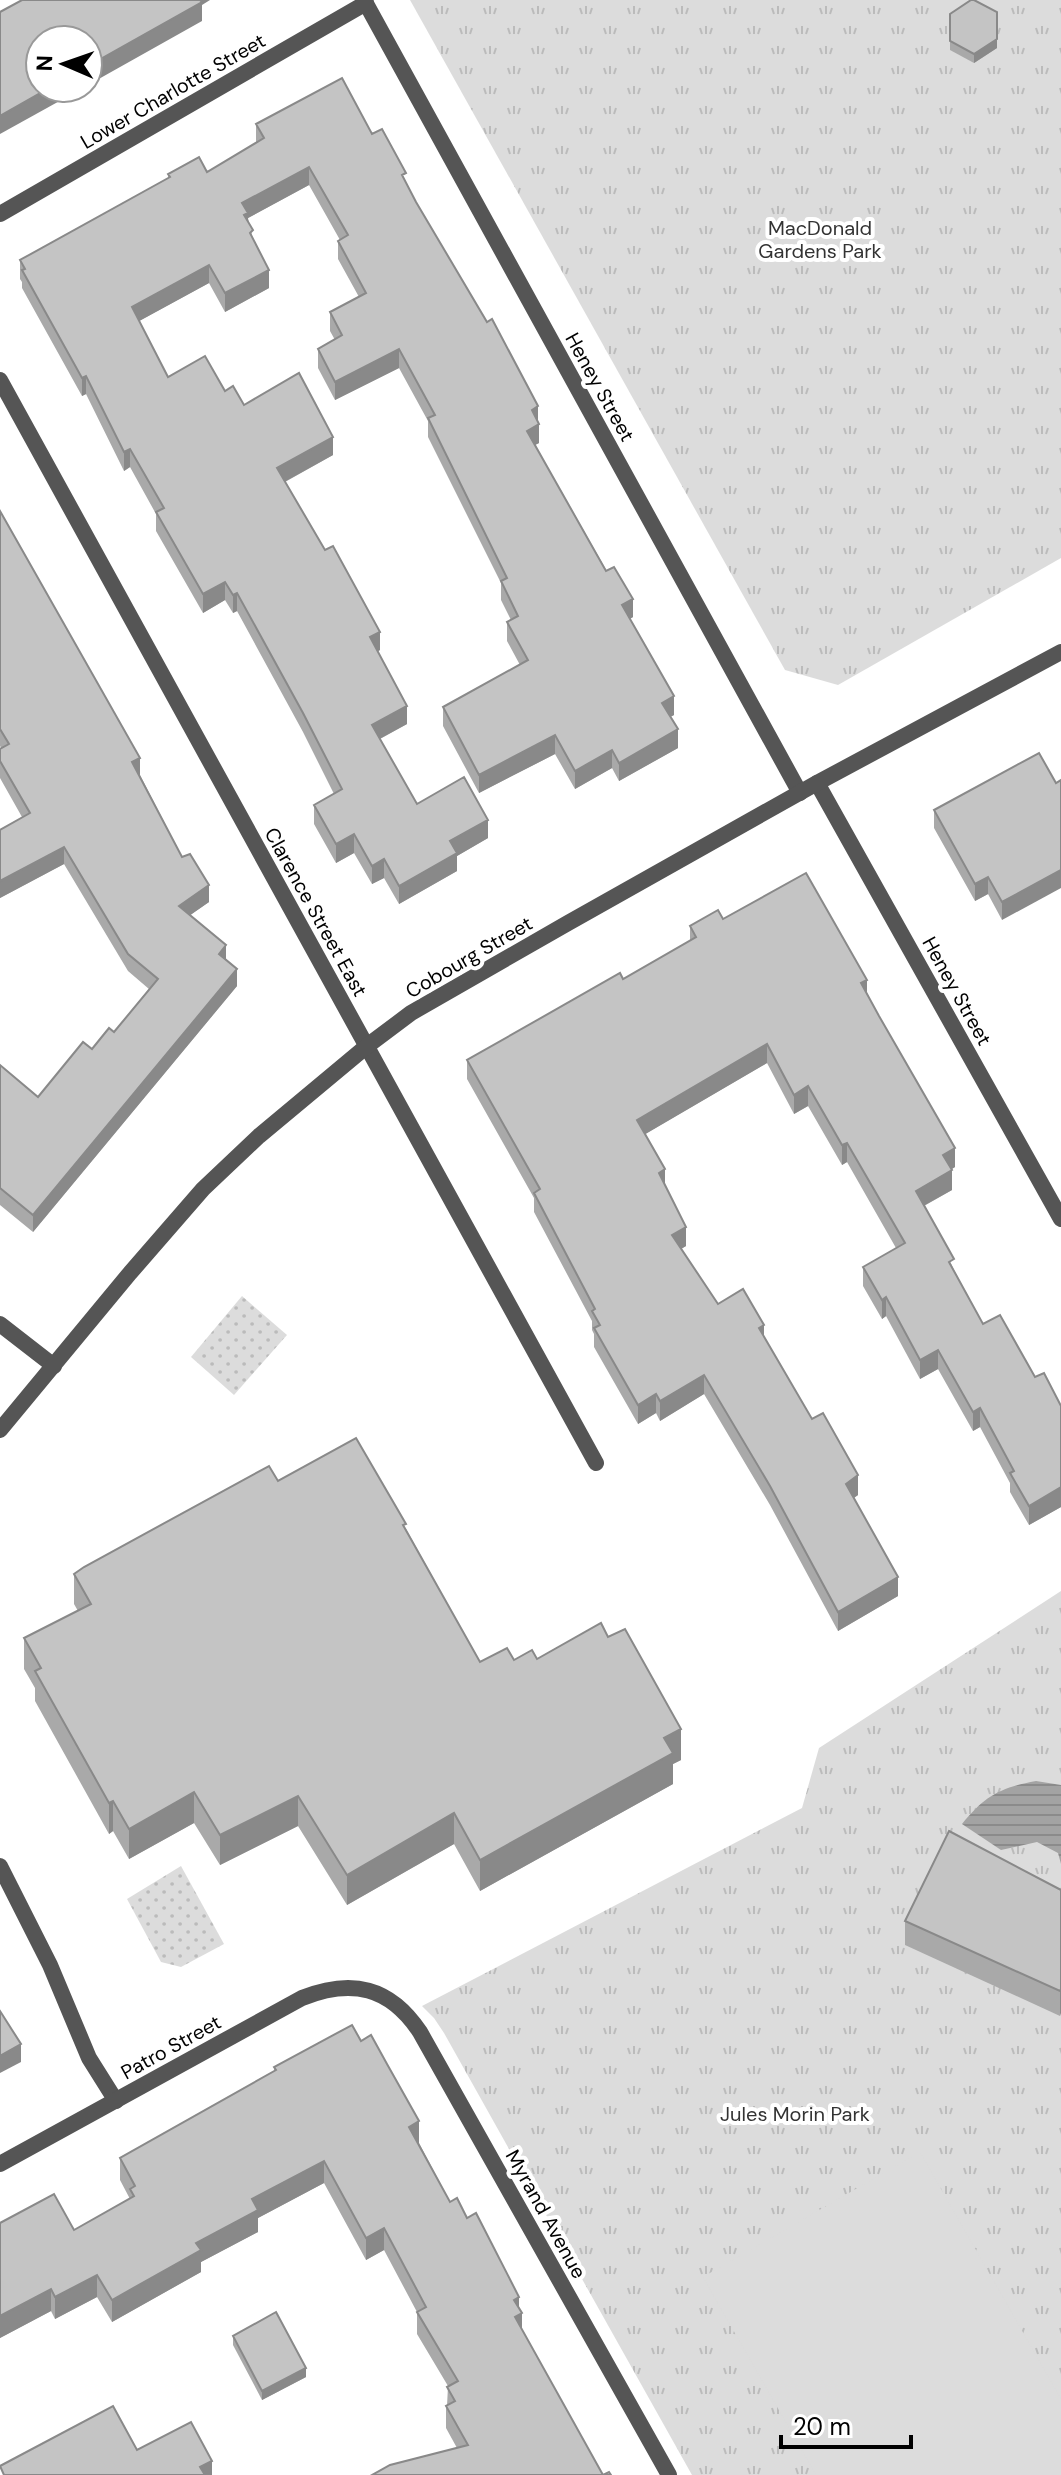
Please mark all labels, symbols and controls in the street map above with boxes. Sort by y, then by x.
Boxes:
north arrow [24,24,104,104]
street label: Lower Charlotte Street [76,27,270,155]
text: N [30,55,59,72]
park label: MacDonald Gardens Park [758,215,882,264]
street label: Heney Street [559,328,641,446]
street label: Clarence Street East [259,823,373,1001]
street label: Cobourg Street [401,910,537,1004]
street label: Heney Street [916,932,998,1050]
street label: Patro Street [116,2009,226,2085]
park label: Jules Morin Park [720,2101,870,2127]
street label: Myrand Avenue [500,2145,592,2283]
scale bar [781,2399,911,2449]
text: 20 m [793,2411,851,2442]

